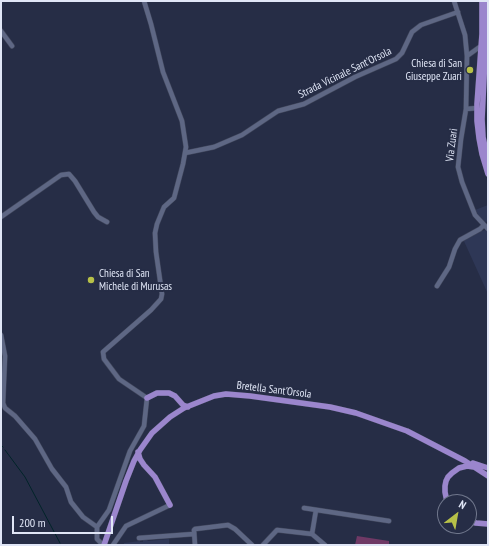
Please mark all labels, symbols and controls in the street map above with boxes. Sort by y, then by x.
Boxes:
street label: Strada Vicinale Sant'Orsola [296,45,394,101]
place label: Chiesa di San Giuseppe Zuari [405,57,462,83]
marker: Chiesa di San Giuseppe Zuari [465,65,475,75]
street label: Via Zuari [443,128,461,162]
place label: Chiesa di San Michele di Murusas [99,267,172,293]
marker: Chiesa di San Michele di Murusas [86,275,96,285]
street label: Bretella Sant'Orsola [236,379,312,401]
north arrow [437,494,477,534]
text: N [457,497,469,512]
scale bar [14,508,115,534]
text: 200 m [19,515,46,530]

